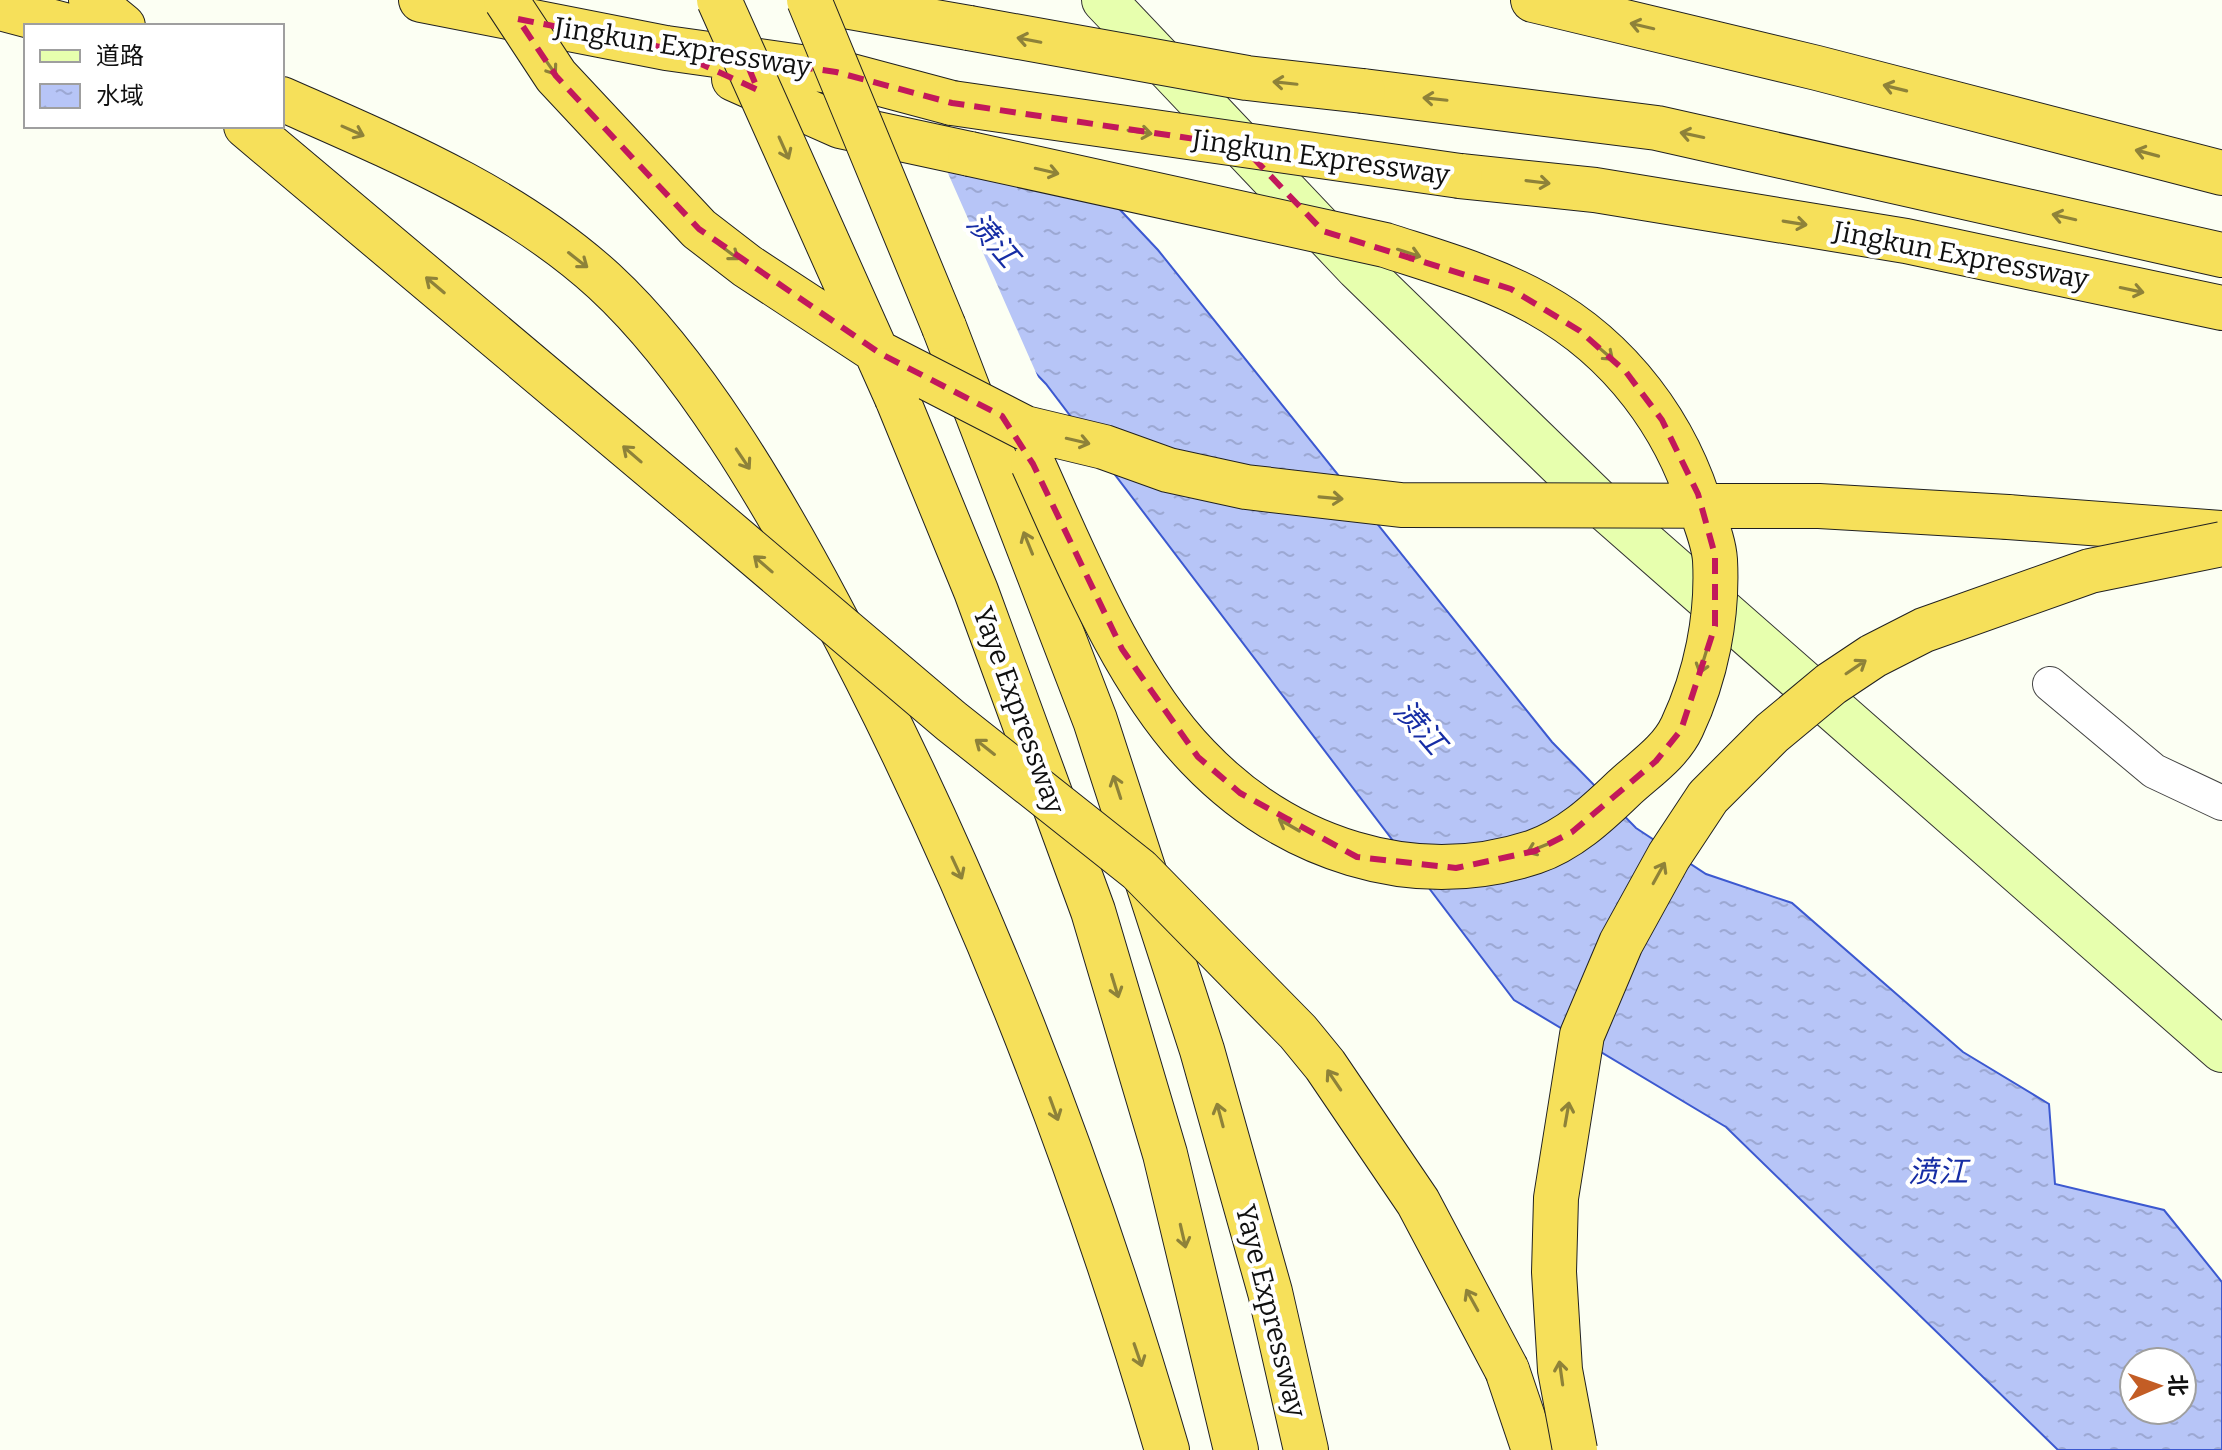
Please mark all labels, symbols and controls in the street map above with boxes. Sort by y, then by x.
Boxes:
street label: Jingkun Expressway [551,10,814,84]
one-way arrow [1630,18,1656,33]
legend [24,24,284,128]
one-way arrow [1017,32,1042,47]
text: 道路 [96,42,144,70]
one-way arrow [541,54,557,76]
one-way arrow [1273,75,1299,90]
one-way arrow [1882,79,1908,94]
text: 水域 [96,82,144,110]
one-way arrow [1422,92,1449,107]
street label: Jingkun Expressway [1189,122,1452,191]
one-way arrow [341,124,365,139]
one-way arrow [1126,125,1152,140]
one-way arrow [1680,127,1705,142]
one-way arrow [778,136,793,160]
one-way arrow [2134,144,2160,159]
one-way arrow [1033,164,1059,179]
one-way arrow [1524,175,1551,190]
water label: 𣸣江 [960,206,1028,277]
one-way arrow [2052,209,2078,224]
street label: Jingkun Expressway [1829,214,2092,296]
one-way arrow [1782,216,1807,231]
one-way arrow [718,244,739,261]
one-way arrow [1396,246,1422,261]
one-way arrow [567,252,588,269]
one-way arrow [425,276,445,294]
one-way arrow [2119,283,2144,298]
one-way arrow [1593,343,1614,361]
one-way arrow [1065,434,1091,449]
one-way arrow [623,445,643,463]
one-way arrow [735,448,752,470]
one-way arrow [1317,491,1344,506]
one-way arrow [1019,531,1034,556]
one-way arrow [754,555,774,573]
street label: Yaye Expressway [966,602,1072,818]
one-way arrow [1695,649,1710,674]
one-way arrow [1845,659,1867,676]
water label: 𣸣江 [1387,693,1455,764]
one-way arrow [975,739,996,756]
one-way arrow [1109,775,1124,801]
one-way arrow [1278,817,1301,833]
one-way arrow [1526,842,1551,857]
one-way arrow [950,856,965,880]
one-way arrow [1652,862,1668,886]
one-way arrow [1108,972,1123,998]
one-way arrow [1326,1069,1342,1092]
one-way arrow [1048,1096,1063,1121]
one-way arrow [1561,1102,1576,1128]
one-way arrow [1212,1103,1227,1129]
water label: 𣸣江 [1908,1154,1971,1190]
street label: Yaye Expressway [1229,1201,1313,1421]
one-way arrow [1176,1223,1191,1249]
one-way arrow [1464,1289,1480,1312]
one-way arrow [1132,1342,1147,1367]
north arrow [2118,1346,2198,1426]
one-way arrow [1553,1361,1568,1386]
text: 北 [2164,1374,2191,1397]

